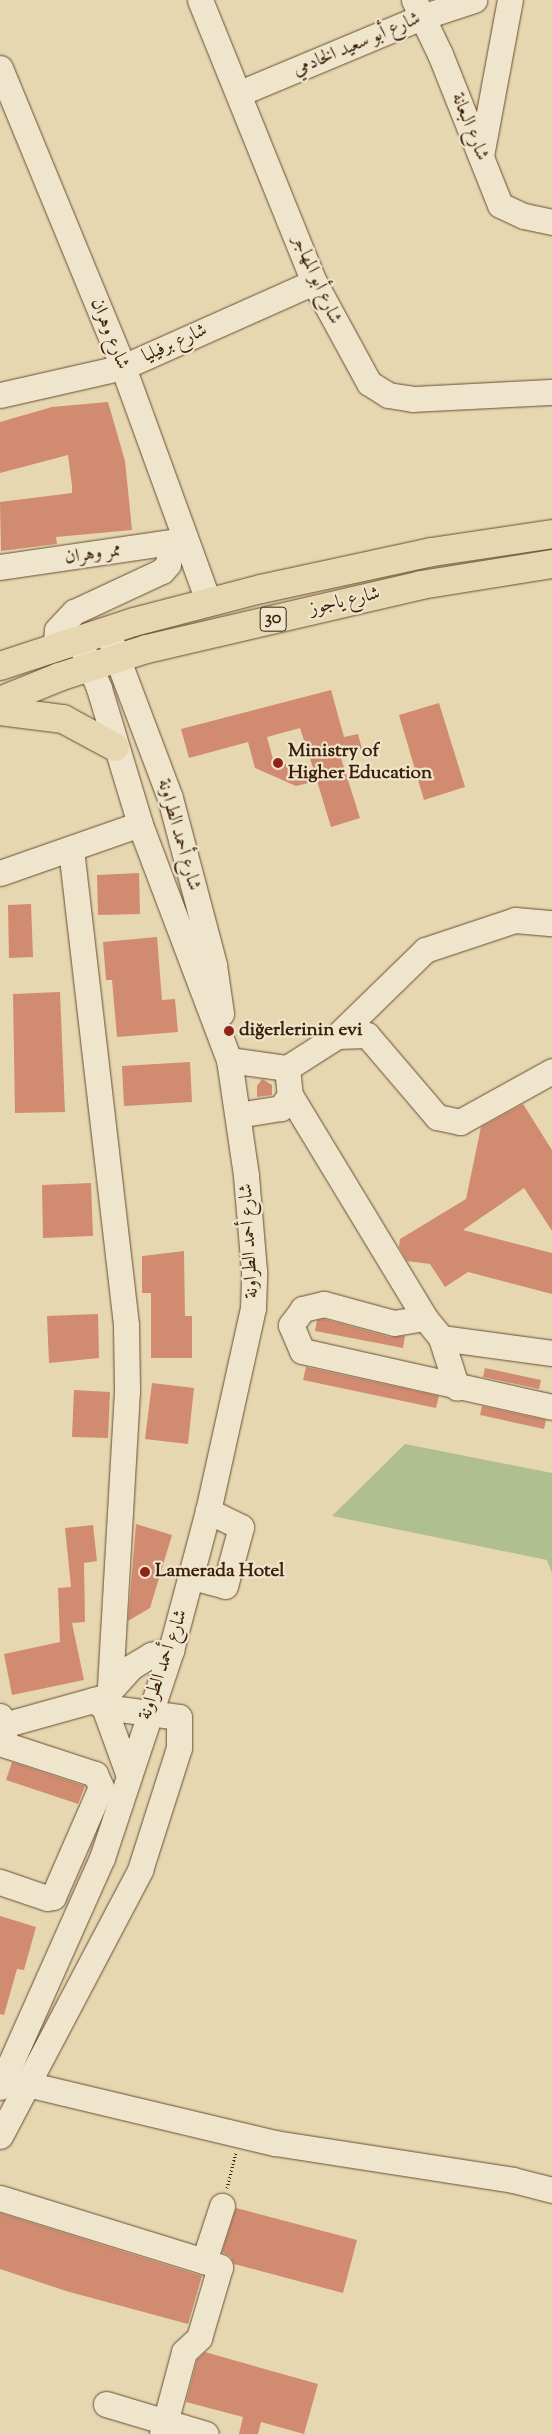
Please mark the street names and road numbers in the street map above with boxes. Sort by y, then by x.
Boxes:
street label: شارع أبو سعيد الخادمي [290,8,424,82]
street label: شارع البعانة [445,90,493,164]
street label: شارع أبو المهاجر [286,232,346,328]
street label: شارع وهران [84,295,134,373]
street label: شارع برفيليا [139,320,211,368]
street label: ممر وهران [63,540,123,570]
street label: شارع ياجوز [308,583,382,621]
road number: 30 [259,604,287,634]
street label: شارع أحمد الطراونة [151,776,205,894]
street label: شارع أحمد الطراونة [236,1183,264,1299]
street label: شارع أحمد الطراونة [134,1607,194,1723]

